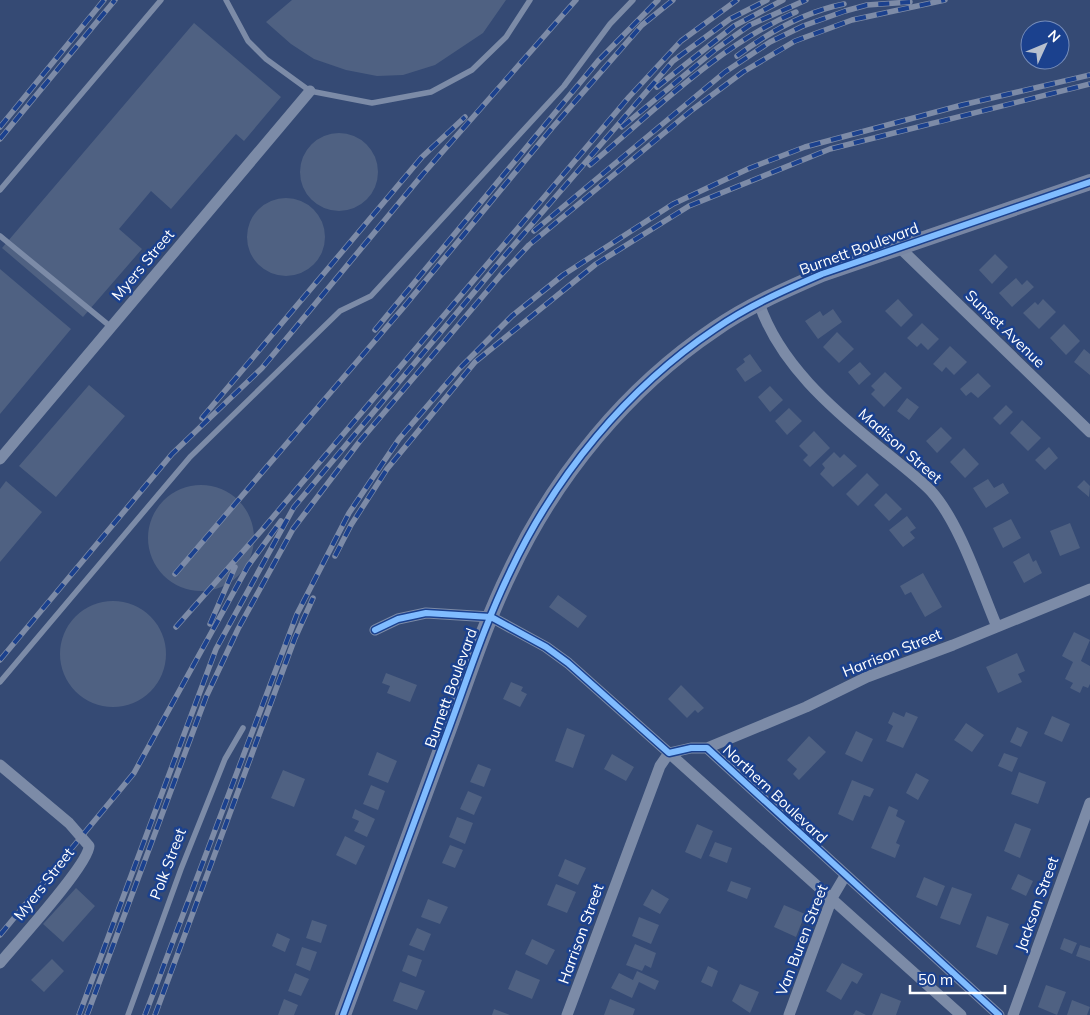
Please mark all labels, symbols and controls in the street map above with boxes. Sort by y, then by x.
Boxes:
north arrow [1020,20,1070,70]
text: N [1044,26,1064,46]
street label: Burnett Boulevard [797,218,921,279]
street label: Myers Street [107,225,178,304]
street label: Sunset Avenue [961,286,1049,372]
street label: Madison Street [855,404,946,487]
street label: Harrison Street [840,624,944,681]
street label: Burnett Boulevard [420,626,481,750]
street label: Northern Boulevard [719,740,832,847]
street label: Polk Street [145,826,190,902]
street label: Myers Street [9,844,78,924]
street label: Jackson Street [1011,854,1062,954]
street label: Harrison Street [554,881,607,986]
street label: Van Buren Street [772,881,832,998]
scale bar [910,962,1005,994]
text: 50 m [918,970,953,989]

